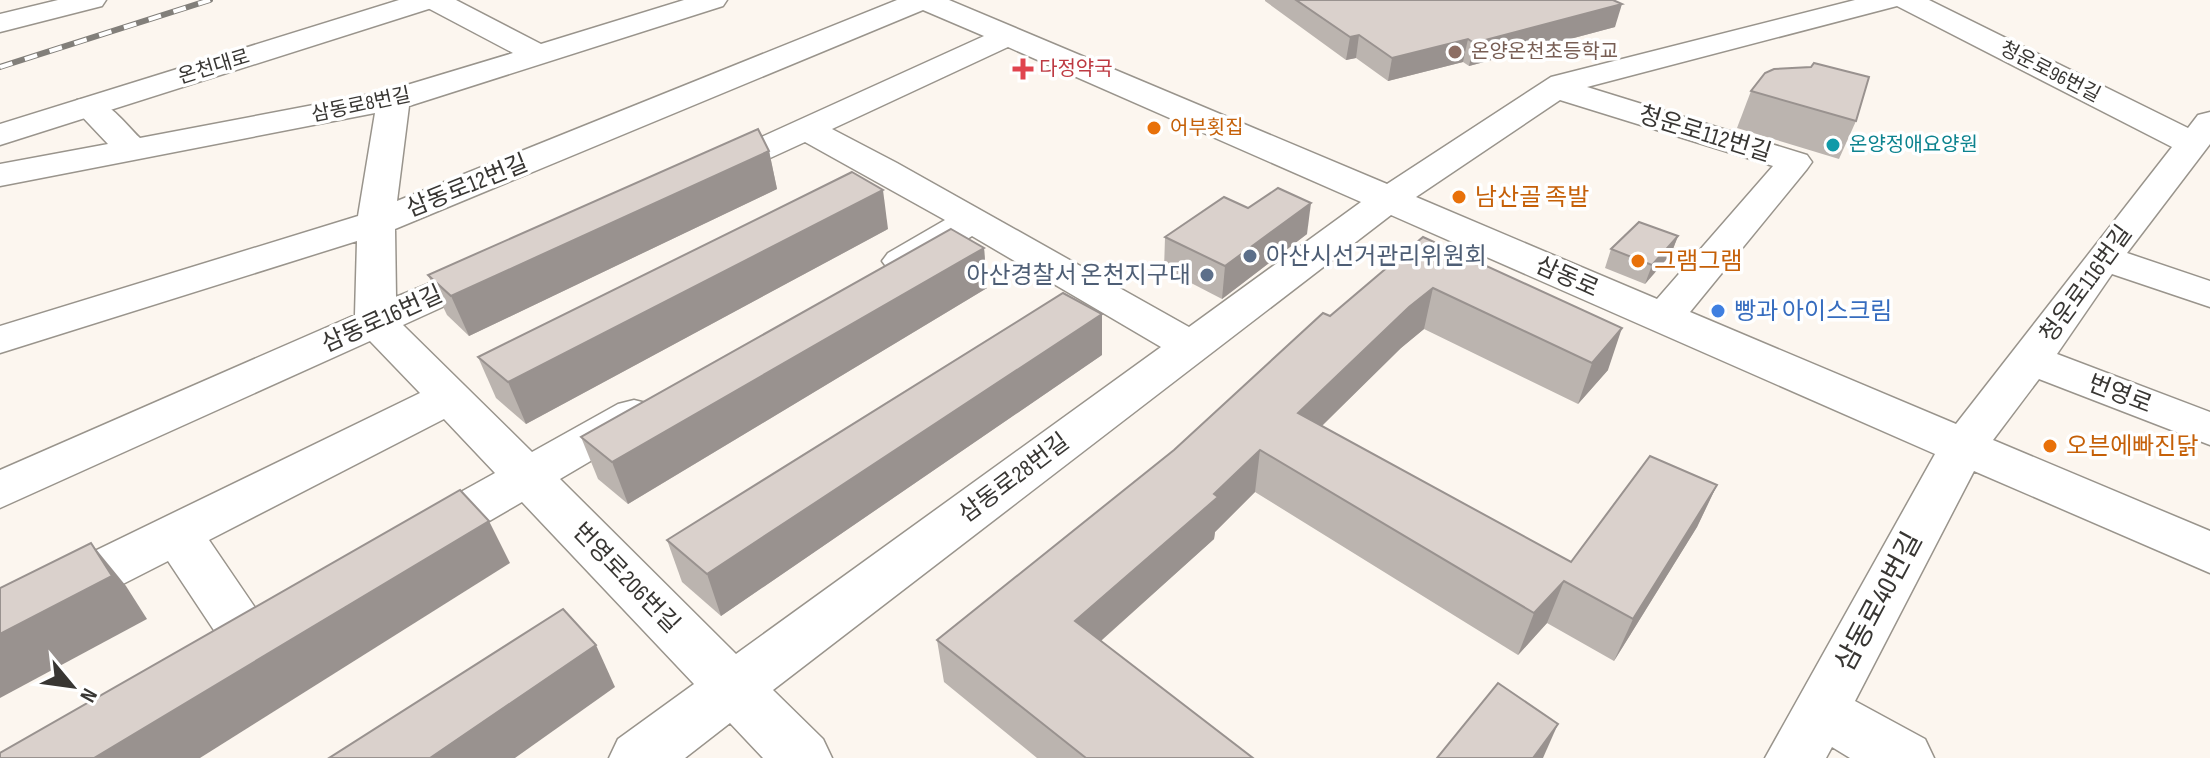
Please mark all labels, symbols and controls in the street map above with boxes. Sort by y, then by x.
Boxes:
street label: 청운로96번길 [1996,36,2104,108]
place label: 온양온천초등학교 [1471,40,1618,64]
marker: 온양온천초등학교 [1446,43,1464,61]
street label: 온천대로 [175,45,253,89]
place label: 다정약국 [1039,57,1113,81]
marker: 다정약국 [1014,60,1032,78]
street label: 삼동로8번길 [309,83,413,127]
street label: 청운로112번길 [1635,100,1775,168]
place label: 어부횟집 [1170,116,1244,140]
marker: 어부횟집 [1145,119,1163,137]
place label: 온양정애요양원 [1849,133,1978,157]
marker: 온양정애요양원 [1824,136,1842,154]
street label: 삼동로12번길 [402,148,532,224]
place label: 남산골 족발 [1475,183,1589,212]
marker: 남산골 족발 [1450,188,1468,206]
street label: 청운로116번길 [2034,220,2138,348]
place label: 아산시선거관리위원회 [1266,242,1487,271]
marker: 아산시선거관리위원회 [1241,247,1259,265]
place label: 그램그램 [1654,247,1742,276]
street label: 삼동로 [1531,250,1603,304]
marker: 그램그램 [1629,252,1647,270]
place label: 아산경찰서 온천지구대 [966,261,1191,290]
marker: 아산경찰서 온천지구대 [1198,266,1216,284]
street label: 삼동로16번길 [317,279,447,359]
place label: 빵과 아이스크림 [1734,297,1892,326]
marker: 빵과 아이스크림 [1709,302,1727,320]
street label: 번영로 [2084,369,2156,419]
street label: 삼동로28번길 [953,427,1075,529]
place label: 오븐에빠진닭 [2066,432,2198,461]
marker: 오븐에빠진닭 [2041,437,2059,455]
street label: 번영로206번길 [566,517,686,639]
street label: 삼동로40번길 [1829,527,1929,677]
north arrow [32,646,112,726]
text: N [74,683,103,707]

